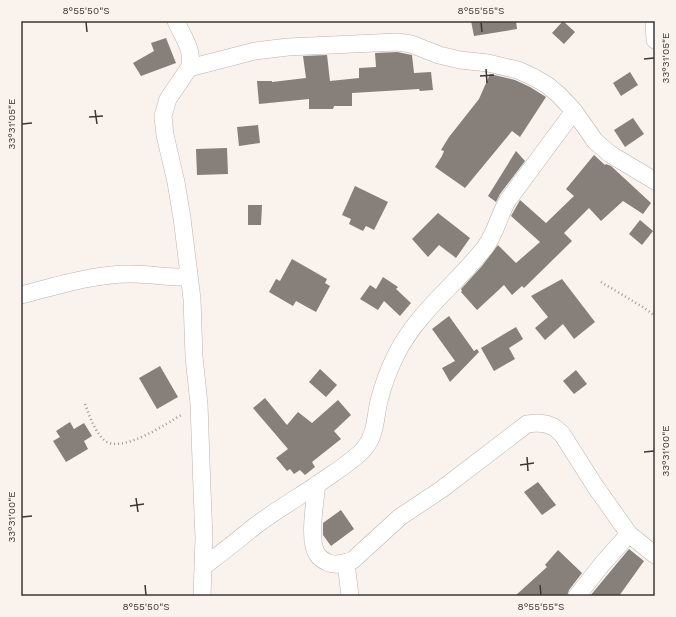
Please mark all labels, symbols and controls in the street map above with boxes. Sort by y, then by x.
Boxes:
text: 8°55'50"S [62,5,110,16]
text: 8°55'55"S [458,5,504,16]
text: 33°31'05"E [660,33,671,83]
text: 33°31'05"E [6,99,17,149]
text: 33°31'00"E [660,425,671,477]
text: 33°31'00"E [6,491,17,543]
text: 8°55'50"S [122,601,170,612]
text: 8°55'55"S [518,601,564,612]

